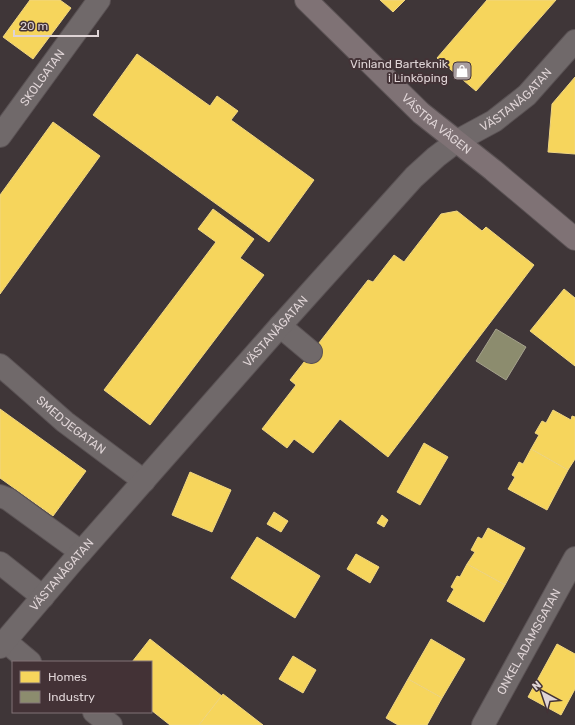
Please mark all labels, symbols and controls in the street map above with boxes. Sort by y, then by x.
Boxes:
scale bar [14,12,98,38]
text: 20 m [20,19,48,33]
street label: SKOLGATAN [17,47,68,109]
place label: Vinland Barteknik i Linköping [350,57,449,85]
shop icon: Vinland Barteknik i Linköping [451,60,473,82]
street label: VÄSTANÅGATAN [478,65,555,134]
street label: VÄSTRA VÄGEN [399,91,474,157]
street label: VÄSTANÅGATAN [240,293,311,370]
street label: SMEDJEGATAN [33,393,108,457]
street label: VÄSTANÅGATAN [27,536,96,614]
street label: ONKEL ADAMSGATAN [494,586,564,698]
legend [12,661,152,713]
text: Homes [48,670,87,684]
north arrow [523,673,563,713]
text: Industry [48,690,95,704]

